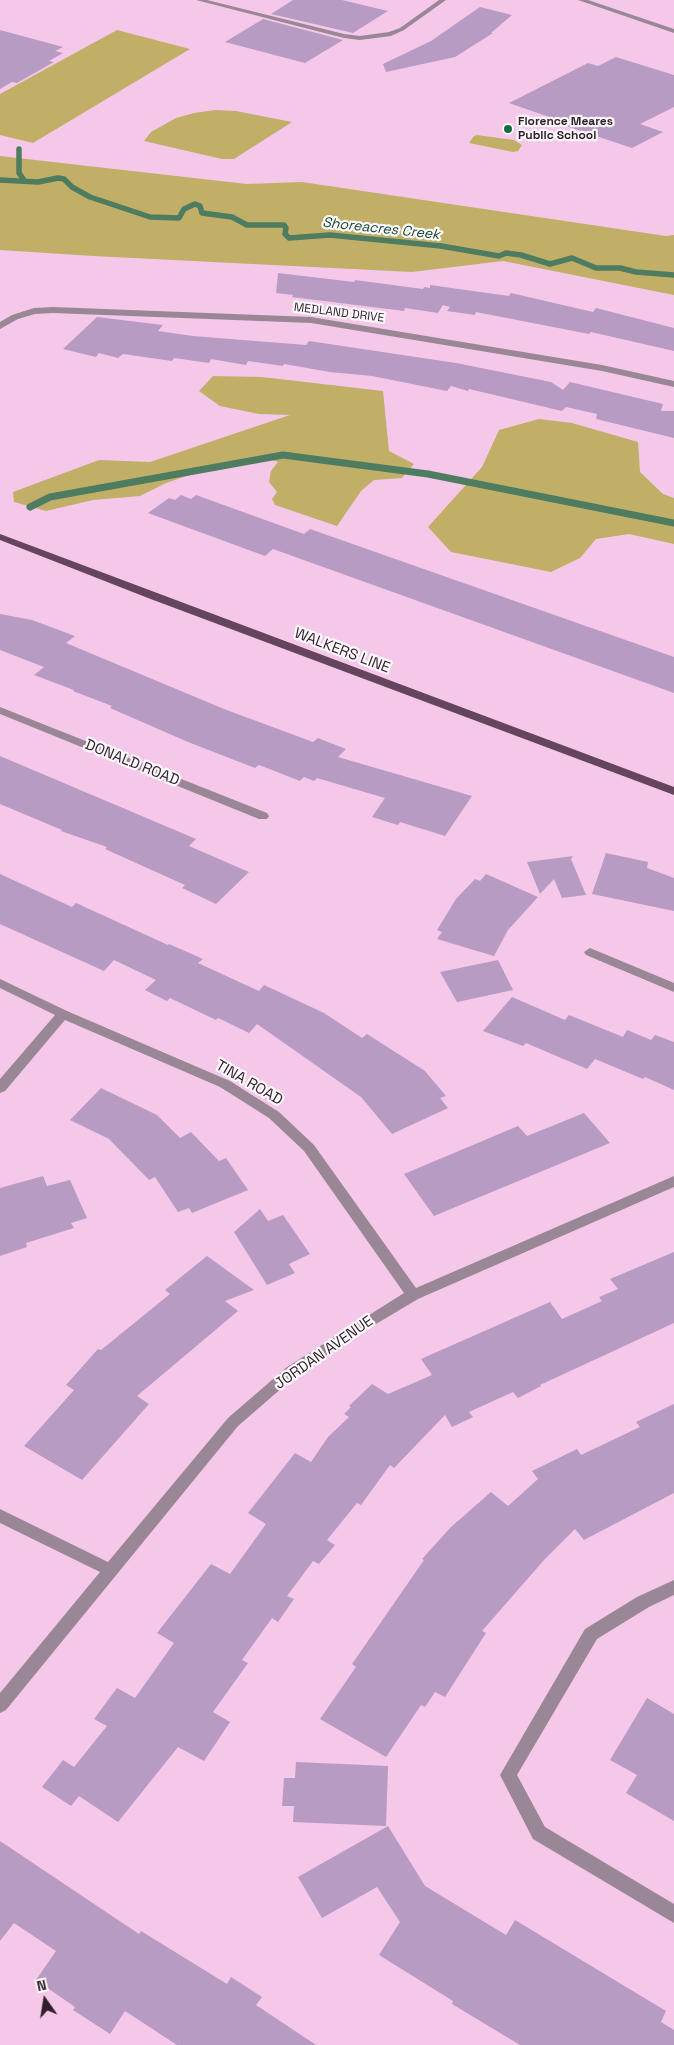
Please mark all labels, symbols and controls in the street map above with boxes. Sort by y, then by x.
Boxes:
place label: Florence Meares Public School [518,115,613,143]
marker: Florence Meares Public School [502,123,514,135]
water label: Shoreacres Creek [322,214,440,244]
street label: MEDLAND DRIVE [293,300,385,326]
street label: WALKERS LINE [292,625,392,677]
street label: DONALD ROAD [82,736,182,790]
street label: TINA ROAD [212,1057,286,1109]
street label: JORDAN AVENUE [271,1312,377,1394]
north arrow [20,1975,70,2025]
text: N [35,1976,48,1995]

